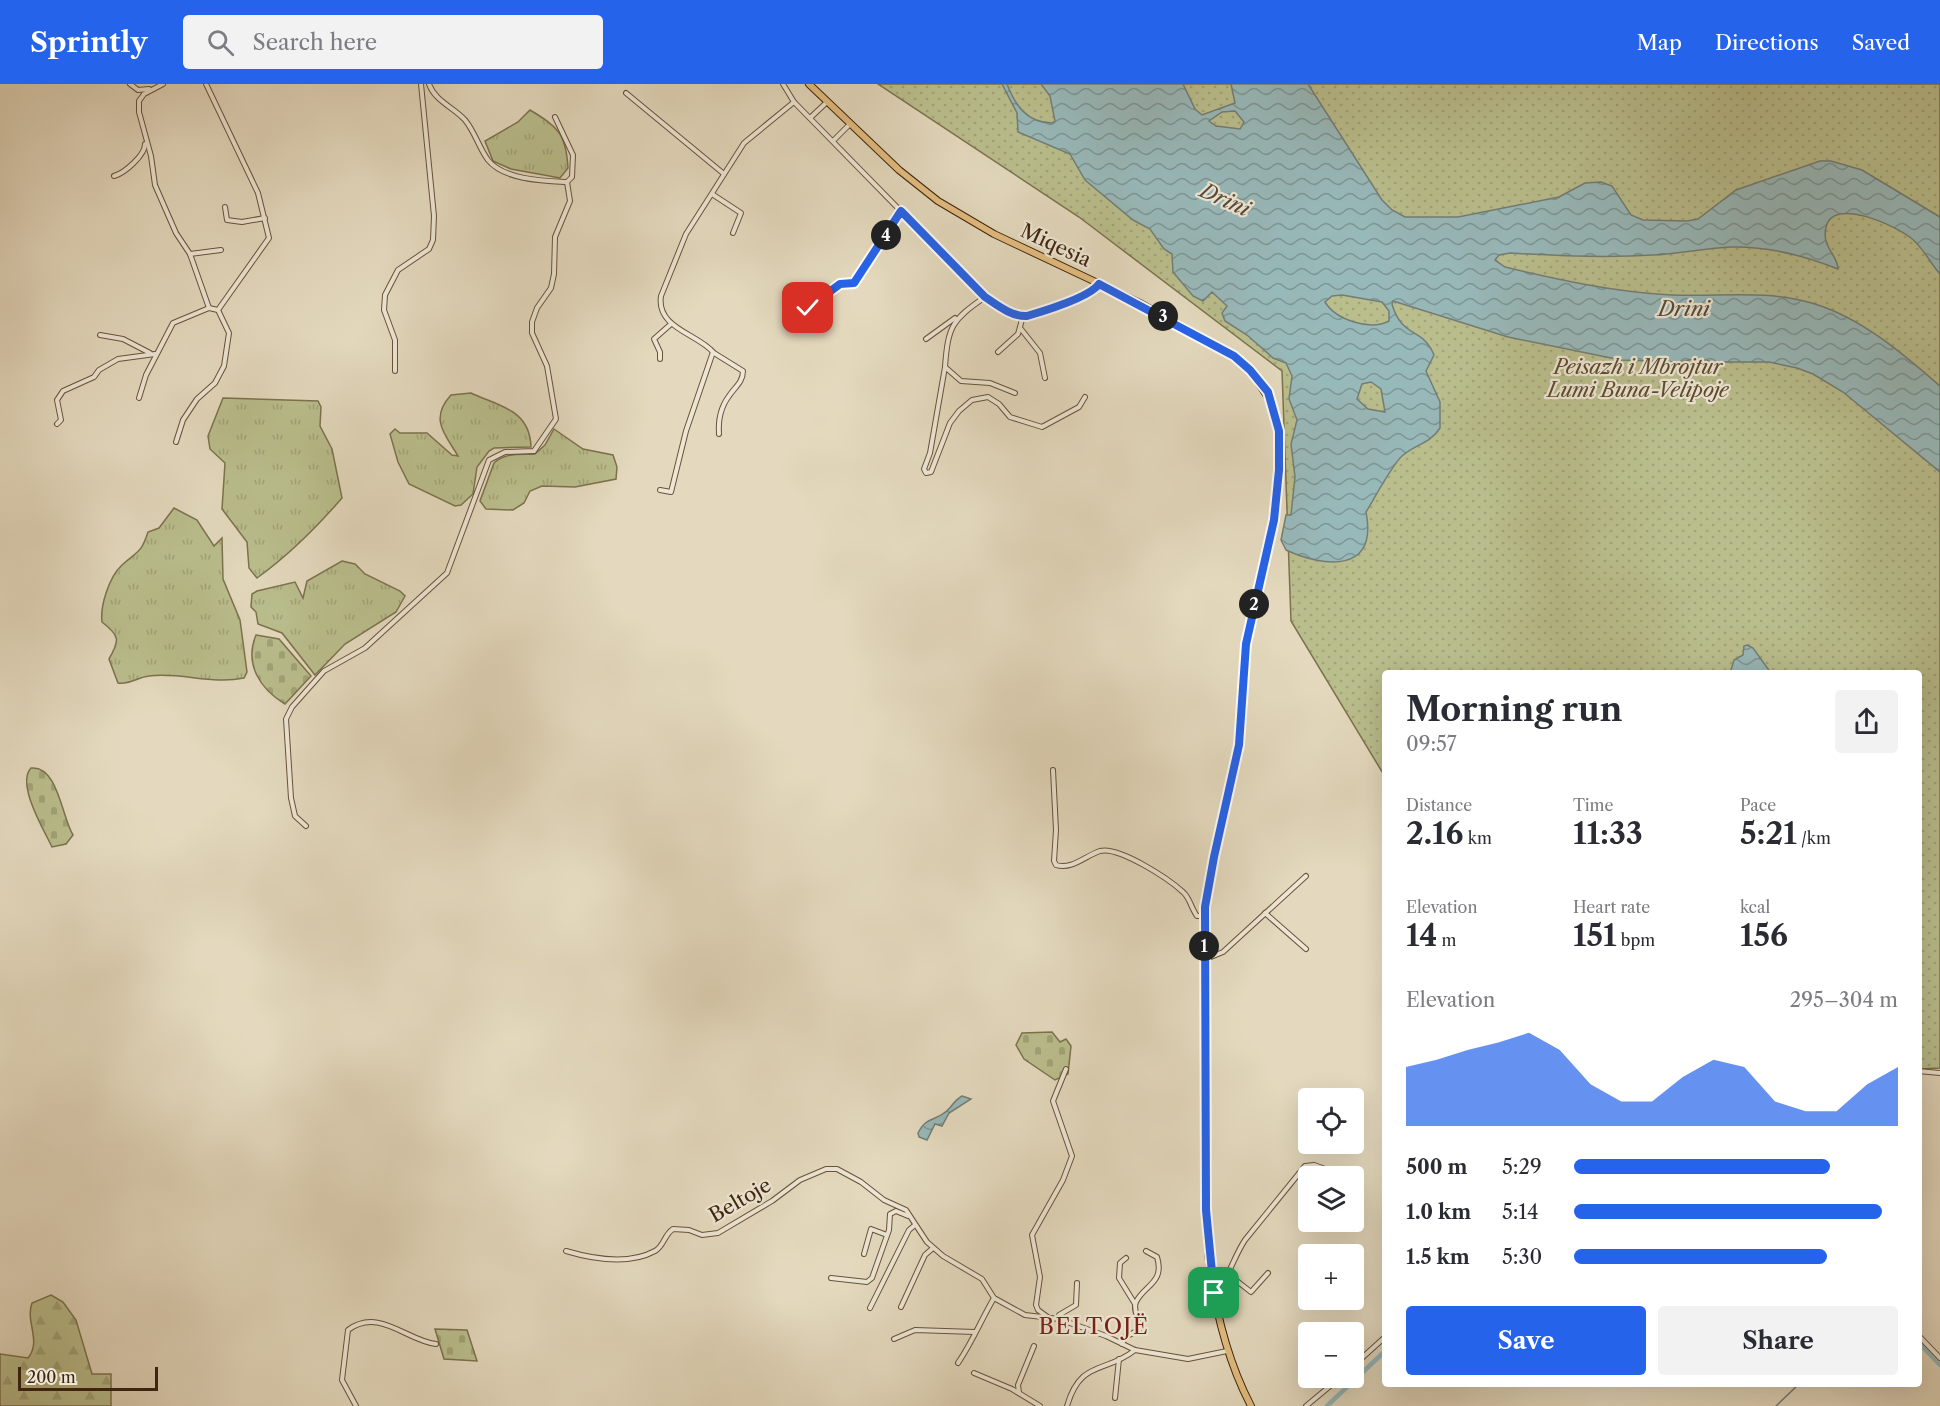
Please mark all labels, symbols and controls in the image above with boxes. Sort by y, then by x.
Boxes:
search box [183,15,603,69]
text: Sprintly [30,25,147,59]
icon: search [204,26,237,59]
text: Search here [252,29,377,56]
text: Map [1637,30,1682,55]
text: Directions [1715,30,1819,55]
text: Saved [1852,30,1910,55]
water label: Drini [1195,177,1255,222]
street label: Miqesia [1017,218,1095,272]
pin: 4 [871,220,901,250]
text: 4 [881,225,891,245]
pin [782,282,833,333]
icon: check [791,291,824,324]
water label: Drini [1656,296,1711,321]
pin: 3 [1148,301,1178,331]
text: 3 [1158,306,1168,326]
park label: Peisazh i Mbrojtur Lumi Buna-Velipoje [1545,355,1730,402]
pin: 2 [1239,589,1269,619]
text: 2 [1249,594,1259,614]
text: Morning run [1406,689,1622,730]
button: share [1835,690,1898,753]
text: 09:57 [1406,732,1457,756]
text: Distance [1406,795,1472,815]
text: Time [1573,795,1613,815]
text: Pace [1740,795,1776,815]
text: 2.16 [1406,815,1463,852]
text: 11:33 [1573,815,1643,852]
text: 5:21 [1740,815,1797,852]
text: km [1463,828,1492,848]
text: /km [1797,828,1831,848]
text: Elevation [1406,897,1477,917]
text: Heart rate [1573,897,1650,917]
text: kcal [1740,897,1770,917]
text: 14 [1406,917,1437,954]
text: 151 [1573,917,1617,954]
text: 156 [1740,917,1788,954]
text: m [1437,930,1456,950]
text: bpm [1617,930,1655,950]
pin: 1 [1189,931,1219,961]
text: 1 [1200,936,1208,956]
text: Elevation [1406,988,1495,1012]
text: 295–304 m [1790,988,1898,1012]
map controls [1298,1088,1364,1388]
button: locate [1298,1088,1364,1154]
text: 500 m [1406,1155,1467,1179]
text: 5:29 [1502,1155,1542,1179]
button: layers [1298,1166,1364,1232]
street label: Beltoje [705,1173,775,1227]
text: 1.0 km [1406,1200,1471,1224]
text: 5:14 [1502,1200,1538,1224]
button: + [1298,1244,1364,1310]
text: 1.5 km [1406,1245,1470,1269]
text: 5:30 [1502,1245,1542,1269]
pin [1188,1267,1239,1318]
icon: arrive [1197,1276,1230,1309]
button: Save [1406,1306,1646,1375]
button: Share [1658,1306,1898,1375]
district label: BELTOJË [1039,1313,1149,1340]
button: − [1298,1322,1364,1388]
scale bar [18,1364,158,1392]
text: 200 m [27,1367,76,1387]

